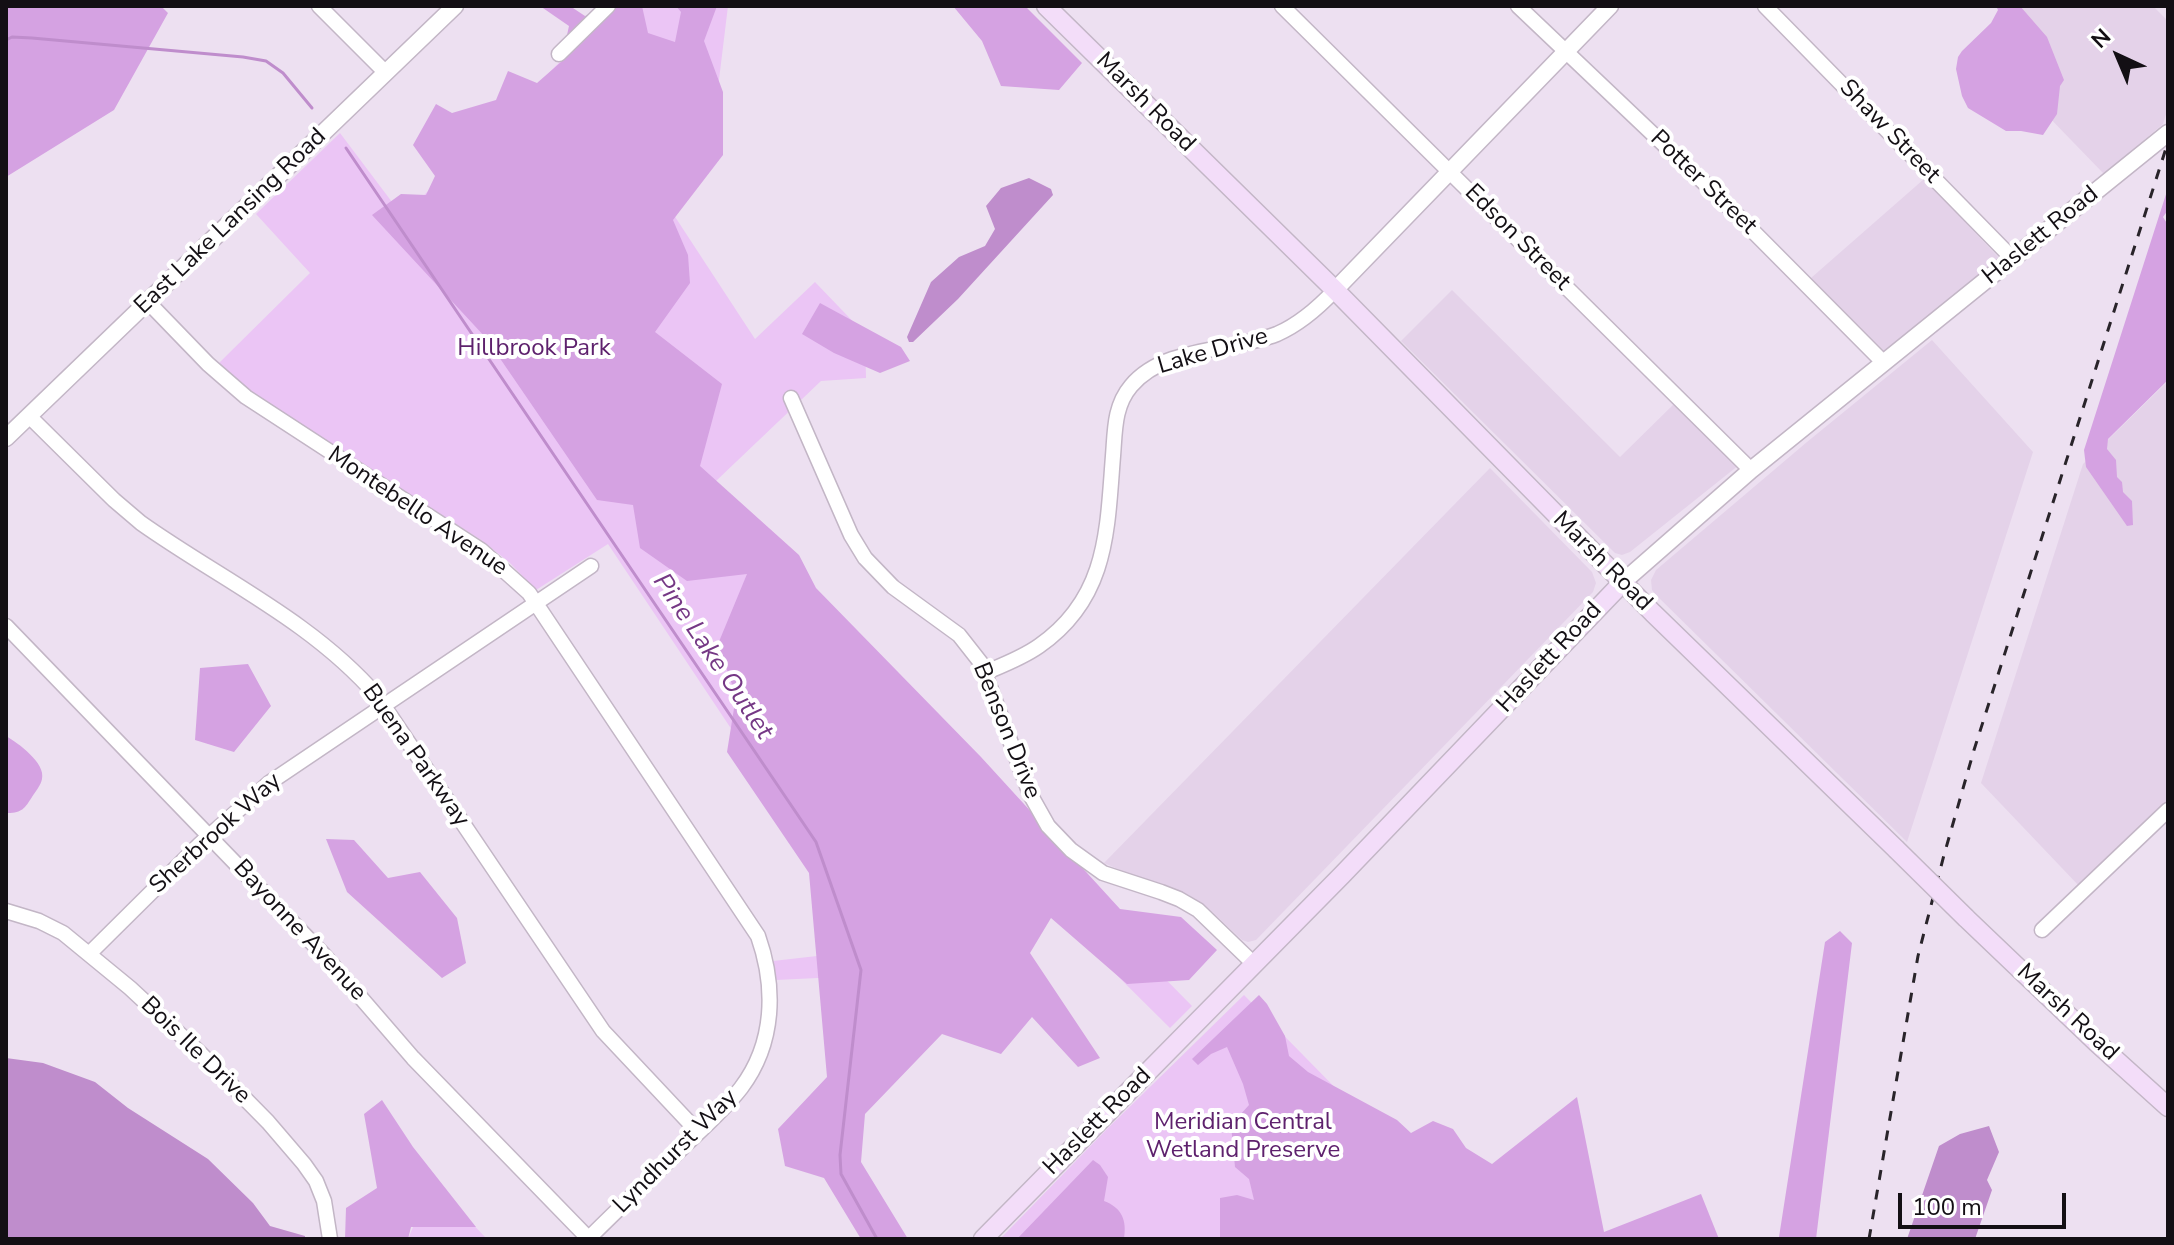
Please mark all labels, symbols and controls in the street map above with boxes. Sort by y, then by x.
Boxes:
north arrow [2078,16,2158,96]
text: N [2085,22,2118,55]
street label: Marsh Road [1089,47,1201,159]
street label: Shaw Street [1833,74,1945,190]
street label: East Lake Lansing Road [129,123,333,321]
street label: Potter Street [1644,125,1762,241]
street label: Edson Street [1458,179,1576,297]
street label: Haslett Road [1977,181,2105,291]
street label: Lake Drive [1155,323,1271,381]
park label: Hillbrook Park [457,335,611,363]
street label: Montebello Avenue [322,441,512,583]
street label: Marsh Road [1546,506,1658,618]
water label: Pine Lake Outlet [645,568,779,746]
street label: Haslett Road [1491,597,1609,719]
street label: Benson Drive [966,659,1046,803]
street label: Buena Parkway [355,679,475,833]
street label: Sherbrook Way [144,767,288,901]
street label: Bayonne Avenue [226,855,372,1007]
street label: Marsh Road [2010,959,2124,1067]
street label: Bois Ile Drive [134,991,256,1111]
street label: Haslett Road [1038,1062,1158,1182]
street label: Lyndhurst Way [608,1084,744,1220]
park label: Meridian Central Wetland Preserve [1146,1109,1340,1165]
scale bar [1902,1177,2070,1227]
text: 100 m [1912,1191,1982,1223]

